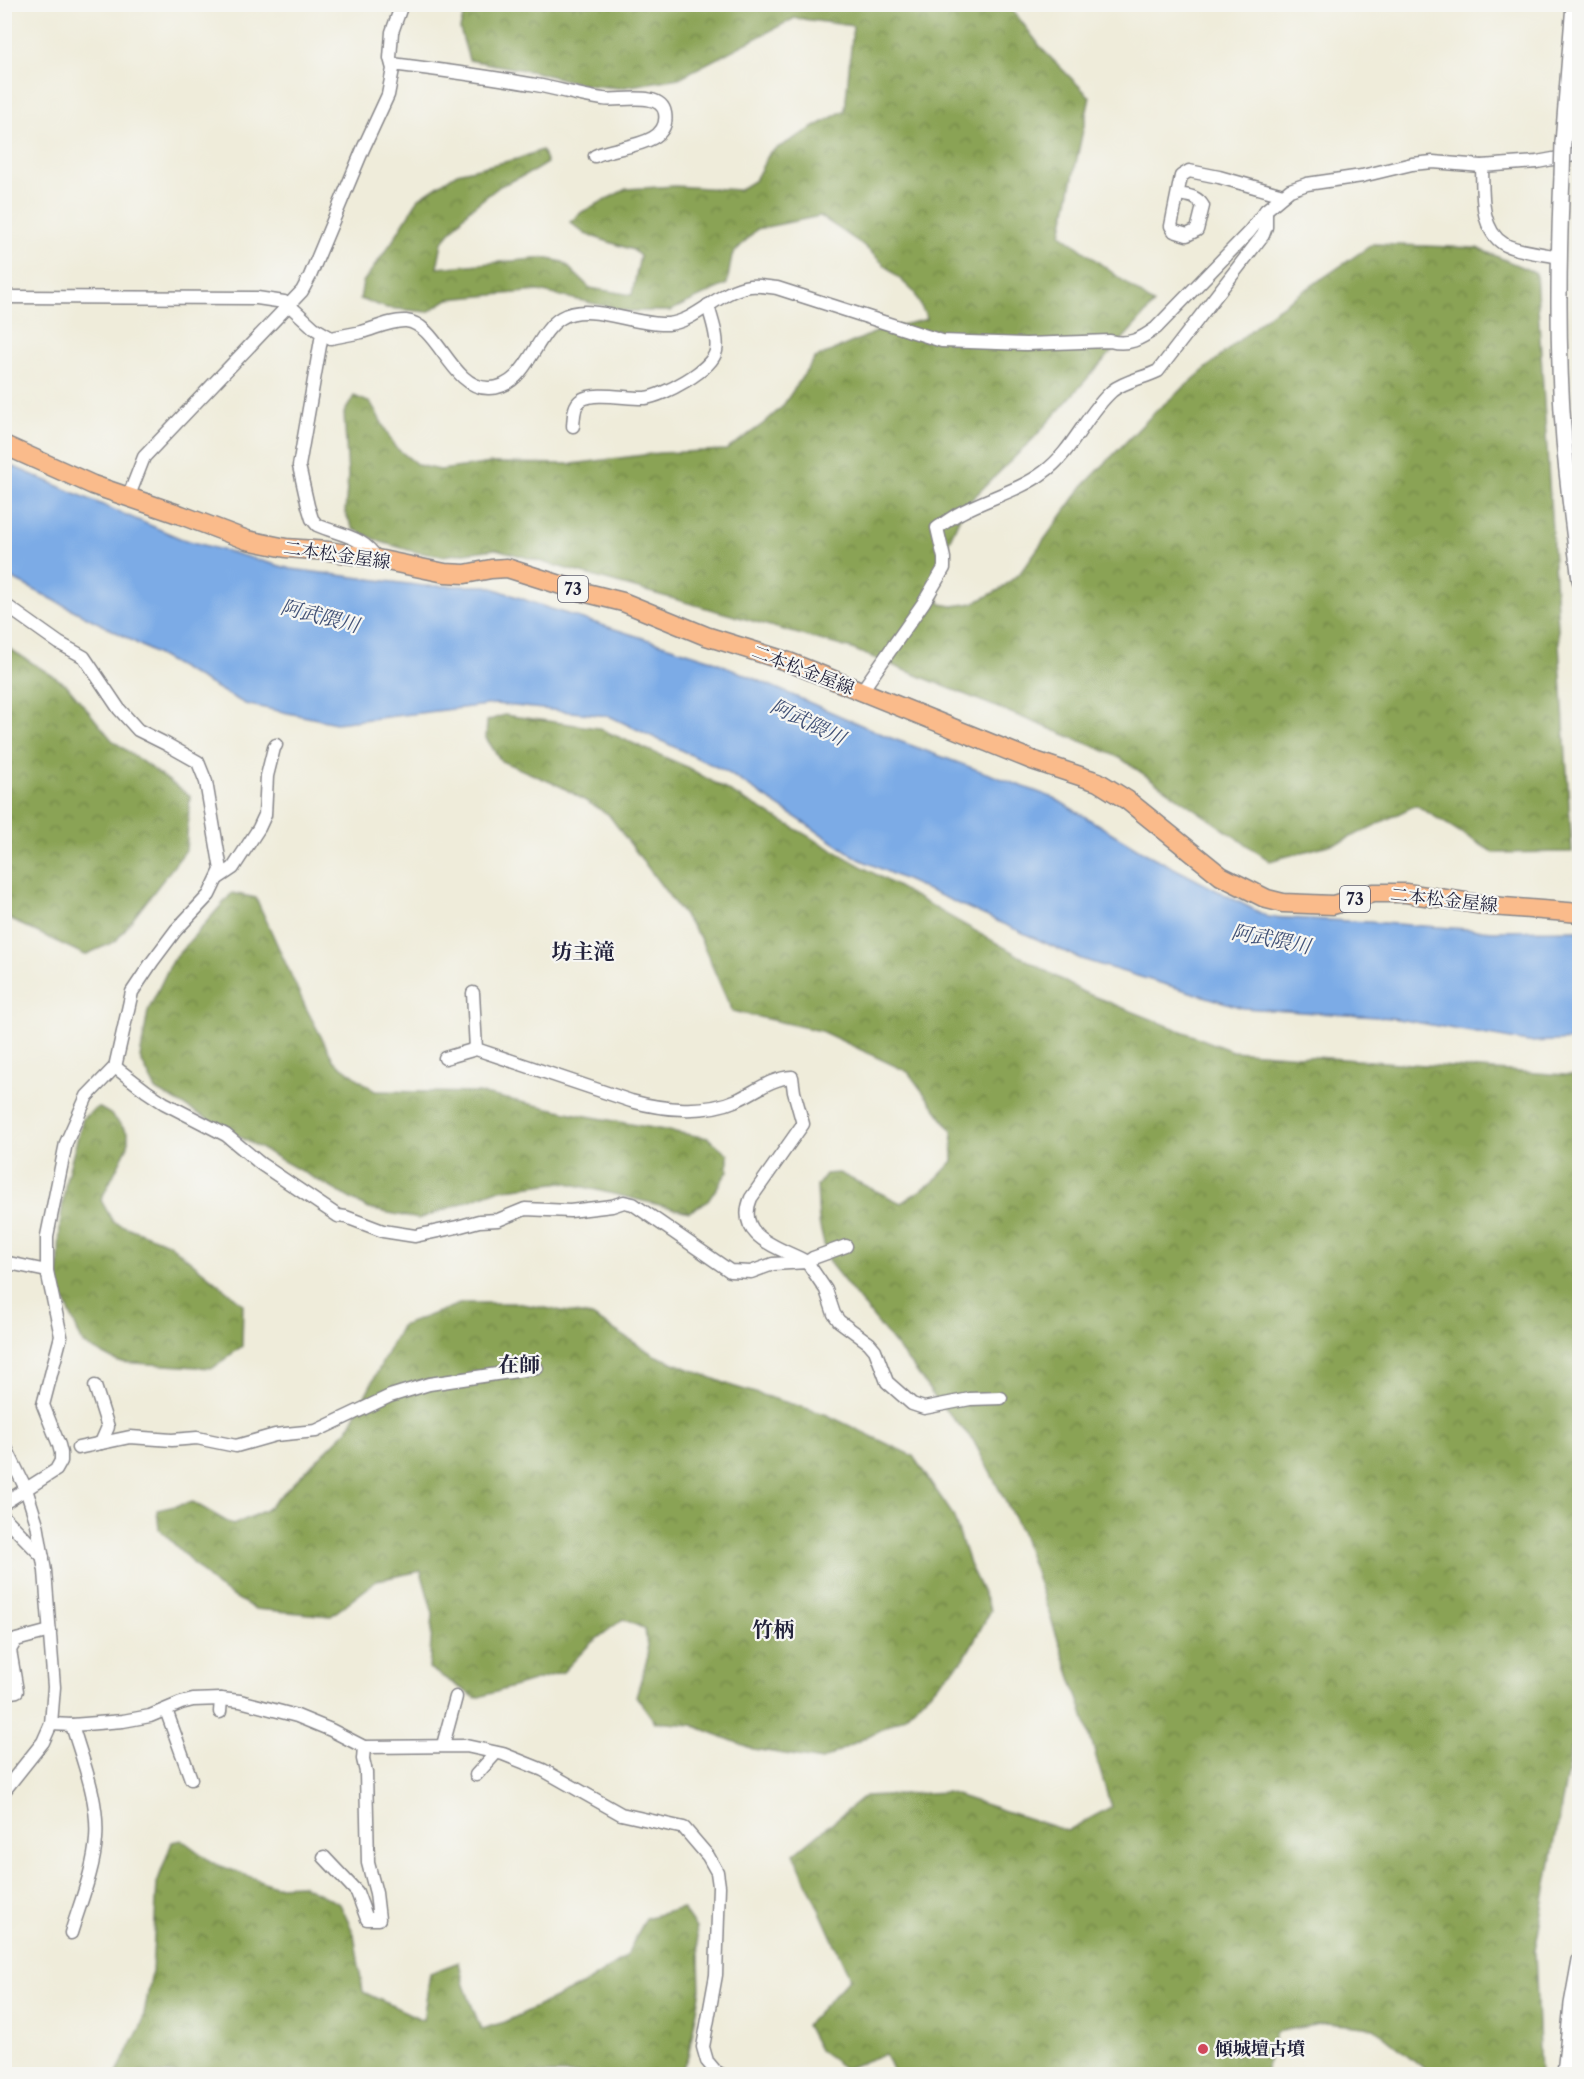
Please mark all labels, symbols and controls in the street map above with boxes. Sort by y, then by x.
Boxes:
street label: 二本松金屋線 [282,537,392,573]
road number: 73 [558,576,588,602]
water label: 阿武隈川 [278,595,364,638]
street label: 二本松金屋線 [749,640,857,700]
water label: 阿武隈川 [767,694,851,751]
street label: 二本松金屋線 [1389,883,1499,917]
road number: 73 [1340,886,1370,912]
water label: 阿武隈川 [1229,920,1315,959]
district label: 坊主滝 [552,939,615,964]
district label: 在師 [498,1352,540,1377]
district label: 竹柄 [752,1617,794,1642]
place label: 傾城壇古墳 [1215,2038,1305,2060]
marker: 傾城壇古墳 [1196,2042,1210,2056]

